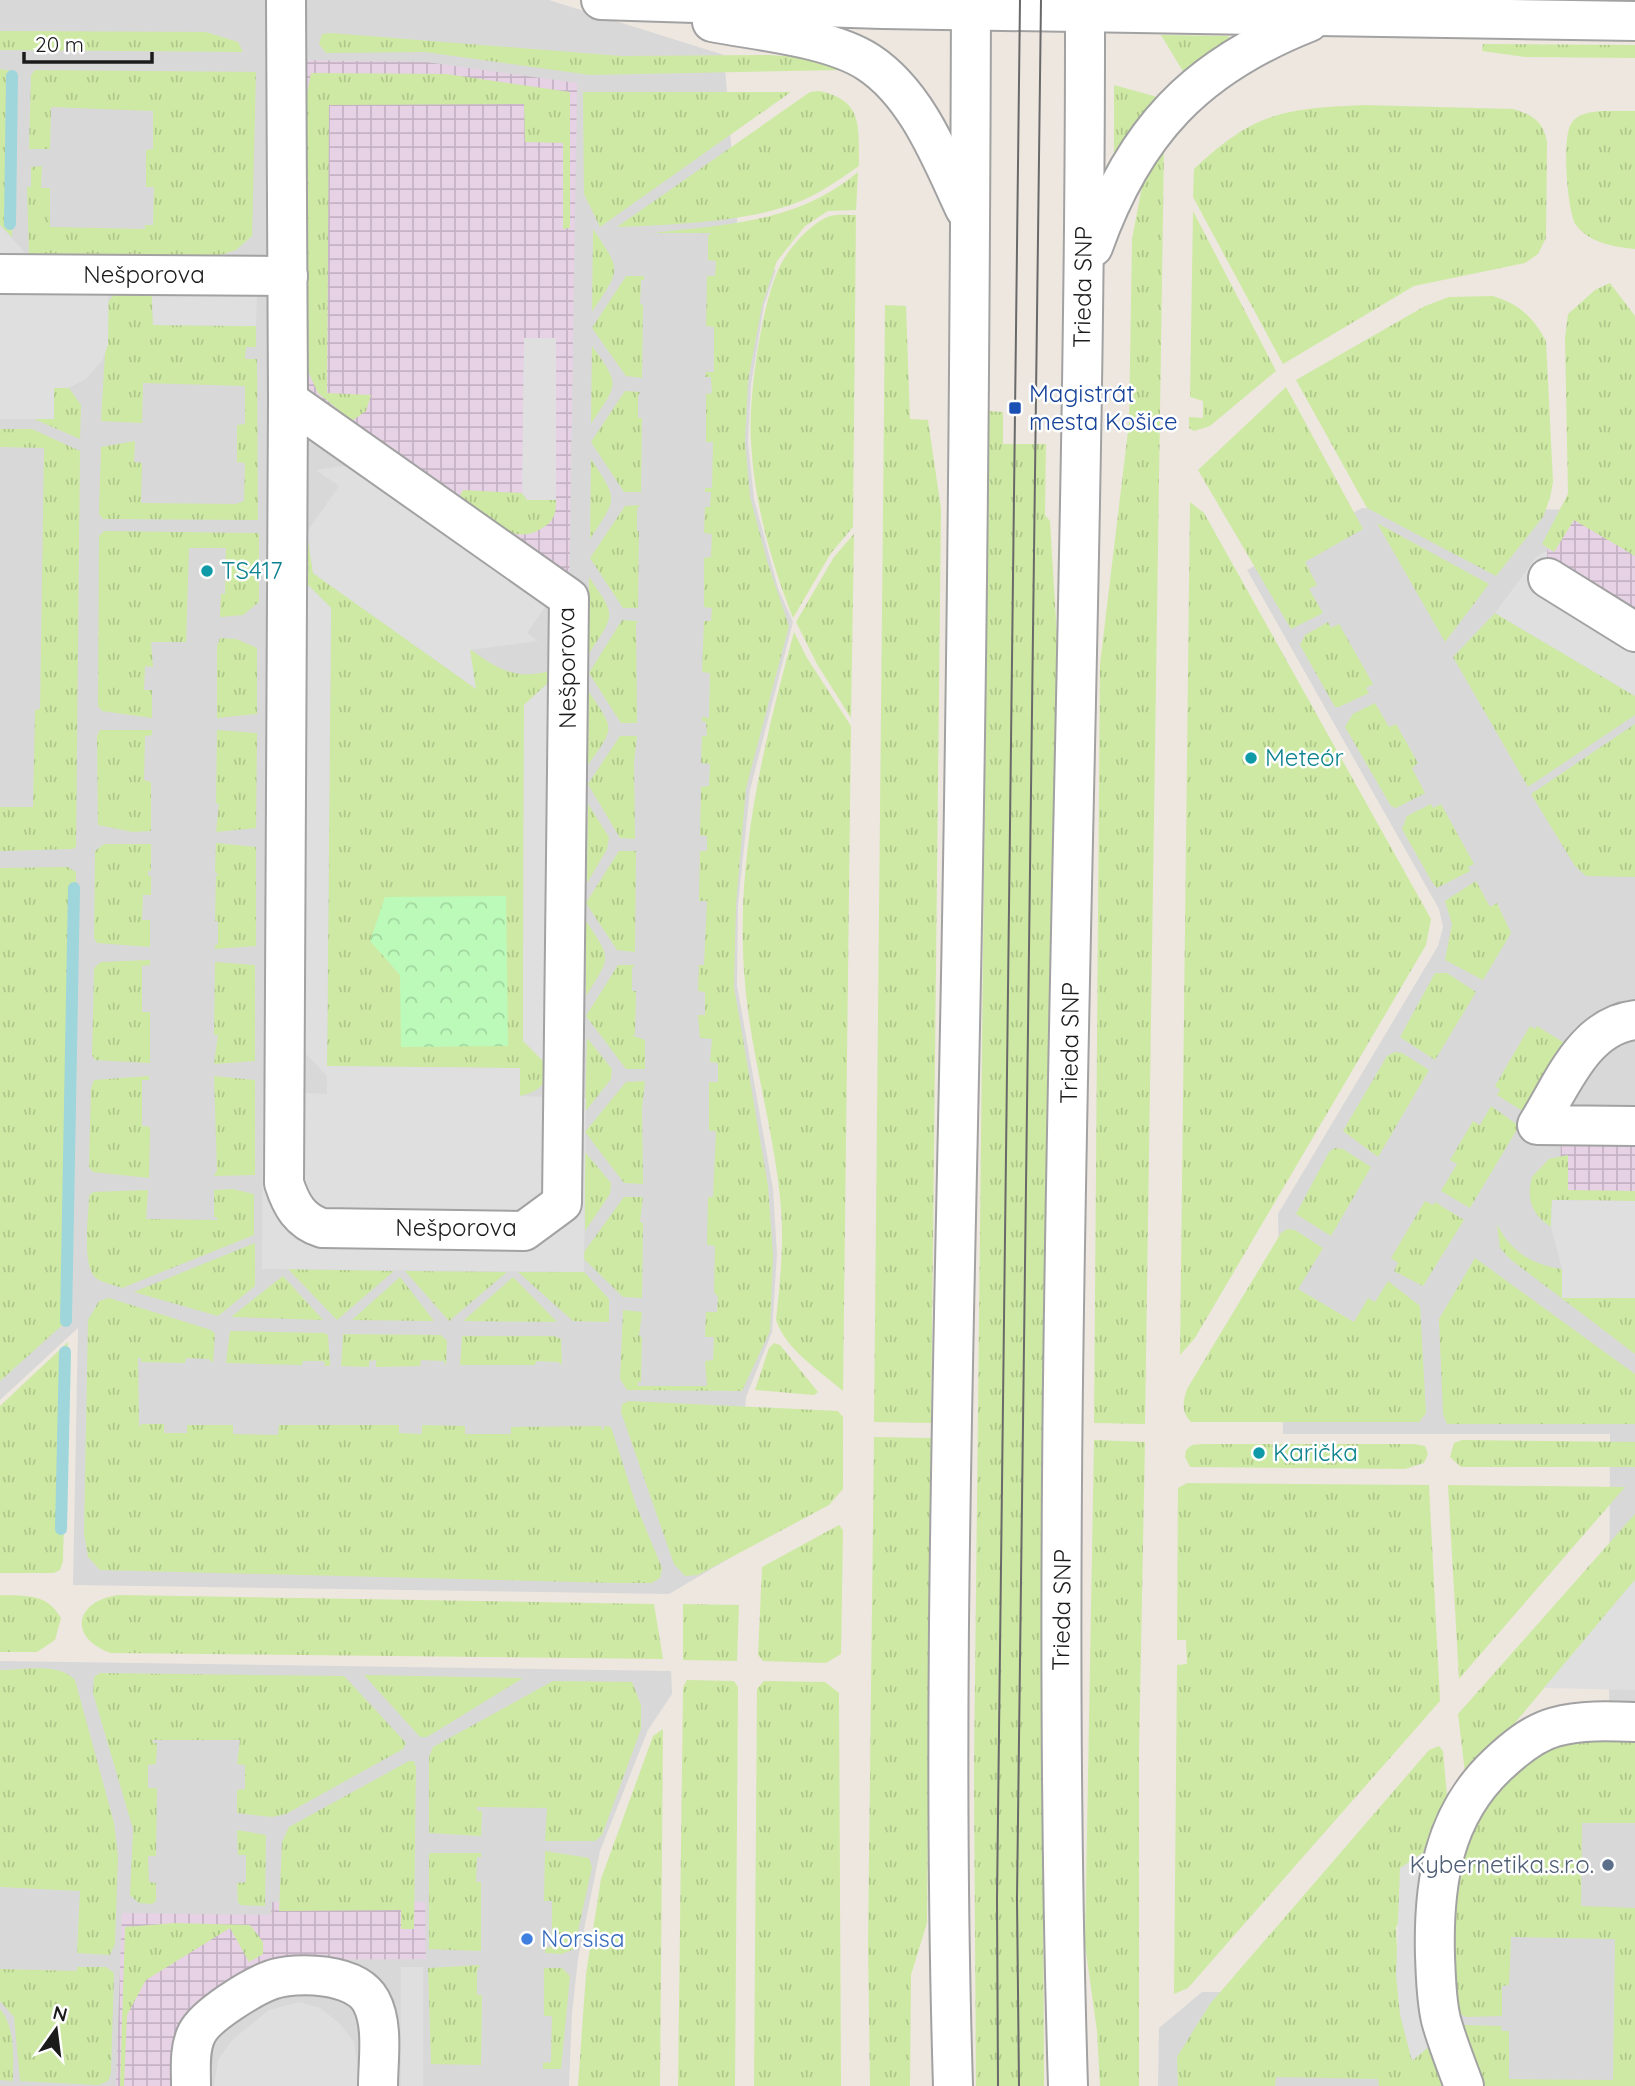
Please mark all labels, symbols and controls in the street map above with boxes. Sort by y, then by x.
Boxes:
scale bar [24,21,152,65]
text: 20 m [35,31,84,57]
street label: Trieda SNP [1066,226,1098,348]
street label: Nešporova [83,259,205,289]
place label: Magistrát mesta Košice [1029,378,1178,436]
marker: Magistrát mesta Košice [1007,400,1023,416]
place label: TS417 [221,555,283,585]
marker: TS417 [199,563,215,579]
street label: Nešporova [550,607,582,729]
place label: Meteór [1265,742,1344,772]
marker: Meteór [1243,750,1259,766]
street label: Trieda SNP [1053,982,1085,1104]
street label: Nešporova [395,1212,517,1242]
place label: Karička [1273,1437,1358,1467]
marker: Karička [1251,1445,1267,1461]
street label: Trieda SNP [1045,1549,1077,1671]
place label: Kybernetika.s.r.o. [1409,1849,1594,1879]
marker: Kybernetika.s.r.o. [1600,1857,1616,1873]
place label: Norsisa [541,1923,625,1953]
marker: Norsisa [519,1931,535,1947]
north arrow [21,1995,91,2065]
text: N [50,2000,70,2027]

